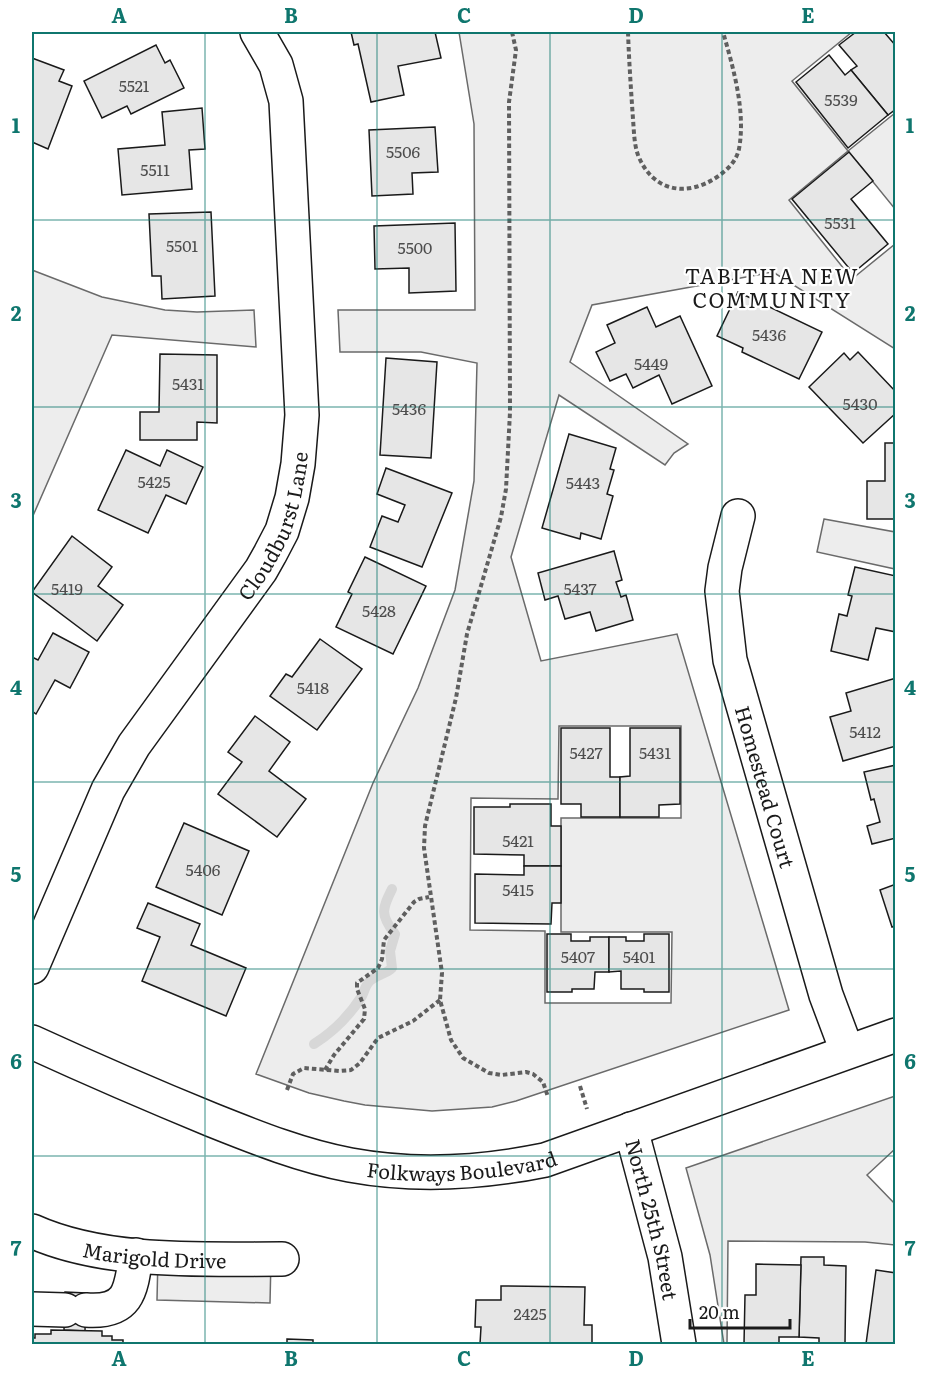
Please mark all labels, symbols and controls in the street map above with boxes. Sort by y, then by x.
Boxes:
text: A [111,0,127,29]
text: B [284,0,298,29]
text: C [457,0,471,29]
text: D [628,0,644,29]
text: E [801,0,815,29]
house number: 5521 [119,73,150,97]
house number: 5539 [824,87,858,111]
text: 1 [12,109,20,139]
text: 1 [906,109,914,139]
house number: 5506 [386,139,420,163]
house number: 5511 [140,157,170,181]
house number: 5531 [824,210,856,234]
house number: 5501 [166,233,198,257]
house number: 5500 [398,235,432,259]
district label: TABITHA NEW COMMUNITY [685,259,859,314]
text: 2 [11,297,22,327]
text: 2 [905,297,916,327]
house number: 5436 [752,322,787,346]
house number: 5449 [634,351,668,375]
house number: 5431 [172,371,205,395]
house number: 5430 [843,391,877,415]
house number: 5436 [392,396,427,420]
street label: Cloudburst Lane [229,451,314,606]
house number: 5425 [137,469,171,493]
house number: 5443 [566,470,600,494]
text: 3 [10,484,22,514]
text: 3 [904,484,916,514]
house number: 5419 [51,576,83,600]
house number: 5437 [563,576,597,600]
house number: 5428 [362,598,396,622]
text: 4 [10,671,22,701]
text: 4 [904,671,916,701]
house number: 5418 [297,675,329,699]
street label: Homestead Court [729,702,804,871]
house number: 5412 [849,719,881,743]
house number: 5427 [569,740,603,764]
house number: 5431 [639,740,672,764]
house number: 5421 [502,828,534,852]
house number: 5406 [186,857,221,881]
text: 5 [11,858,22,888]
text: 5 [905,858,916,888]
house number: 5415 [502,877,534,901]
house number: 5407 [561,944,595,968]
house number: 5401 [623,944,656,968]
text: 6 [10,1045,22,1075]
text: 6 [904,1045,916,1075]
street label: North 25th Street [619,1135,687,1302]
street label: Folkways Boulevard [365,1142,561,1187]
text: 7 [11,1232,22,1262]
text: 7 [905,1232,916,1262]
street label: Marigold Drive [80,1233,227,1274]
scale bar [690,1292,790,1330]
text: 20 m [699,1298,740,1325]
house number: 2425 [513,1301,547,1325]
text: A [111,1342,127,1372]
text: B [284,1342,298,1372]
text: C [457,1342,471,1372]
text: D [628,1342,644,1372]
text: E [801,1342,815,1372]

